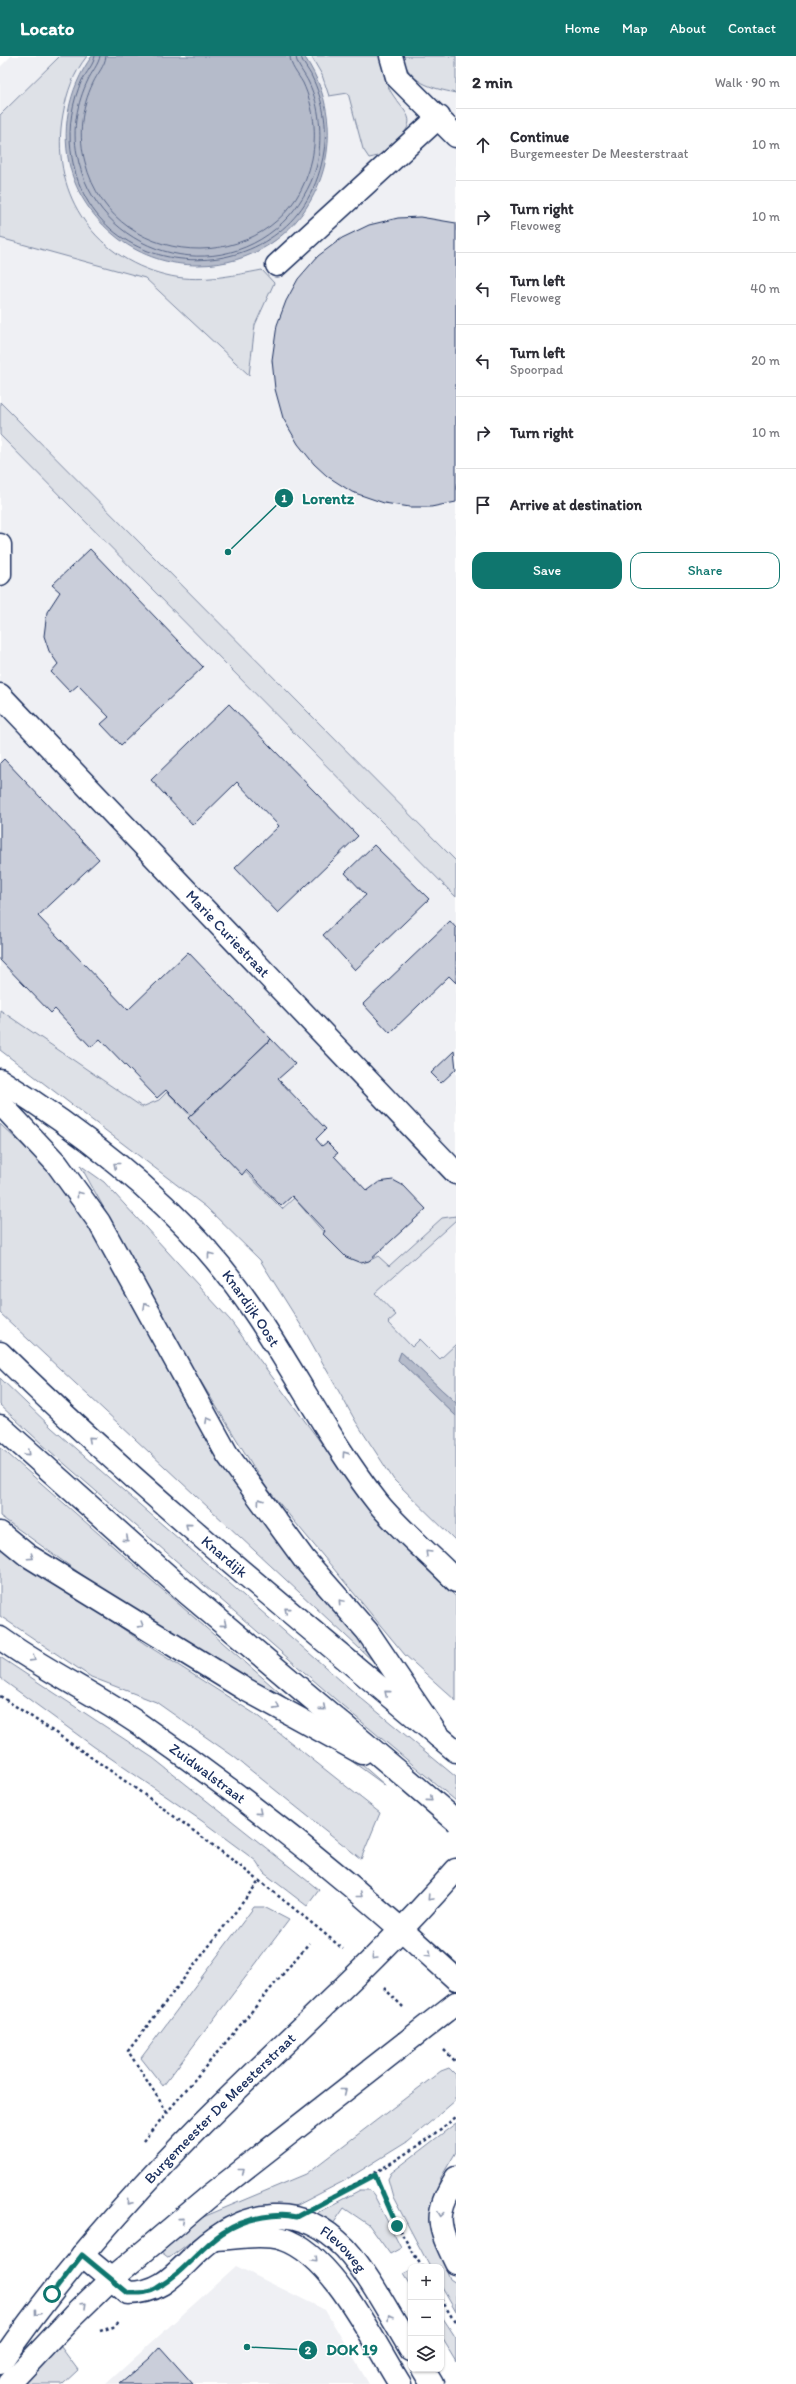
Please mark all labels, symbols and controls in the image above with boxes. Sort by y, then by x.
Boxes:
text: Locato [20,17,74,40]
text: Home [565,20,600,37]
text: Map [622,20,648,37]
text: About [670,20,706,37]
text: Contact [728,20,776,37]
text: 2 min [472,72,512,92]
text: Walk · 90 m [715,75,780,90]
text: Continue [510,128,569,146]
icon: ahead [472,134,494,156]
text: 10 m [752,137,780,152]
text: Burgemeester De Meesterstraat [510,146,688,161]
text: Turn right [510,200,574,218]
icon: right [472,206,494,228]
text: 10 m [752,209,780,224]
text: Flevoweg [510,218,561,233]
text: Turn left [510,272,565,290]
icon: left [472,278,494,300]
text: 40 m [750,281,780,296]
text: Flevoweg [510,290,561,305]
text: Turn left [510,344,565,362]
icon: left [472,350,494,372]
text: 20 m [751,353,780,368]
text: Spoorpad [510,362,563,377]
icon: right [472,422,494,444]
text: Turn right [510,424,574,442]
text: 10 m [752,425,780,440]
callout: Lorentz [274,484,362,512]
text: Lorentz [302,489,355,508]
text: 1 [281,491,287,505]
icon: arrive [472,494,494,516]
text: Arrive at destination [510,496,642,514]
button: Save [472,552,622,589]
button: Share [630,552,780,589]
street label: Marie Curiestraat [182,886,274,981]
one-way arrow [114,1163,121,1170]
one-way arrow [77,1192,84,1199]
one-way arrow [208,1252,215,1259]
street label: Knardijk Oost [218,1267,284,1350]
one-way arrow [143,1303,150,1310]
one-way arrow [206,1416,213,1424]
one-way arrow [88,1436,96,1443]
one-way arrow [24,1448,31,1455]
one-way arrow [342,1451,350,1458]
one-way arrow [258,1498,265,1505]
one-way arrow [185,1523,192,1530]
street label: Knardijk [198,1532,251,1581]
one-way arrow [121,1534,129,1541]
one-way arrow [426,1550,433,1558]
one-way arrow [26,1552,33,1559]
one-way arrow [339,1599,346,1607]
one-way arrow [284,1608,291,1615]
one-way arrow [219,1619,227,1627]
one-way arrow [137,1621,144,1628]
one-way arrow [29,1654,36,1661]
one-way arrow [384,1691,391,1698]
one-way arrow [273,1702,280,1710]
one-way arrow [318,1704,325,1711]
street label: Zuidwalstraat [166,1739,250,1808]
one-way arrow [426,1795,433,1802]
one-way arrow [255,1808,262,1815]
one-way arrow [355,1890,362,1897]
one-way arrow [427,1893,435,1901]
one-way arrow [424,1949,431,1956]
one-way arrow [372,1952,379,1959]
street label: Burgemeester De Meesterstraat [141,2029,300,2188]
one-way arrow [340,2089,347,2096]
one-way arrow [237,2169,244,2176]
one-way arrow [126,2197,133,2205]
one-way arrow [437,2211,446,2217]
one-way arrow [177,2217,184,2224]
route end [388,2217,406,2235]
street label: Flevoweg [317,2222,370,2276]
one-way arrow [310,2254,317,2262]
map controls [408,2264,444,2372]
button: + [408,2264,444,2300]
route start [43,2285,61,2303]
button: − [408,2300,444,2336]
one-way arrow [79,2303,87,2310]
one-way arrow [35,2309,42,2316]
one-way arrow [388,2314,395,2321]
callout: DOK 19 [298,2336,386,2364]
button: layers [408,2336,444,2372]
text: DOK 19 [326,2340,378,2359]
text: 2 [305,2343,312,2357]

